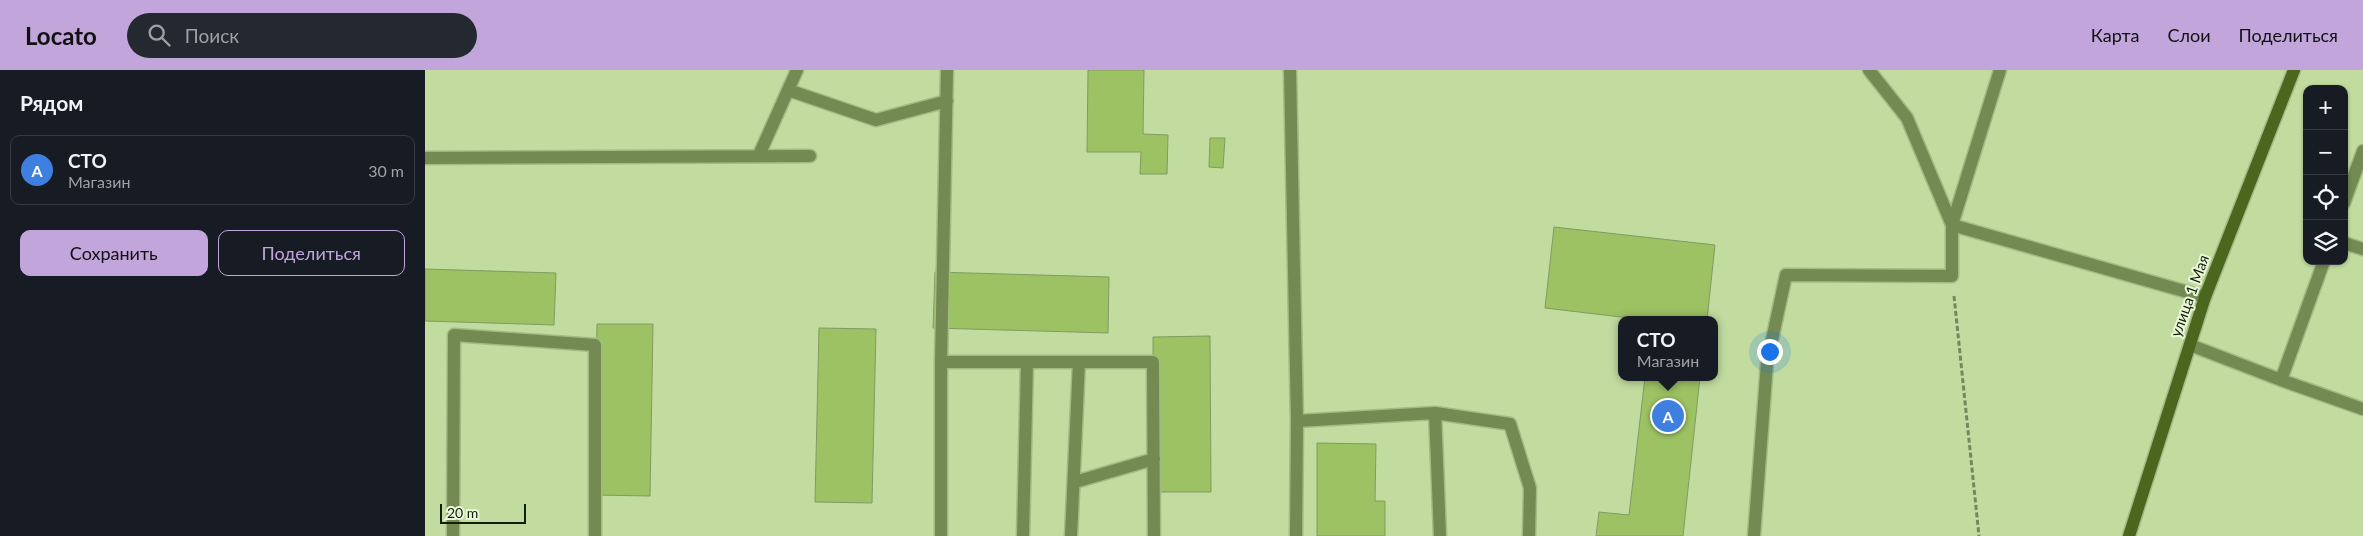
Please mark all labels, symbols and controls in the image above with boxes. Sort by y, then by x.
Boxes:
search box [127,13,477,58]
text: Locato [25,21,97,50]
icon: search [145,21,173,49]
text: Поиск [185,24,239,47]
text: Карта [2091,24,2139,46]
text: Слои [2167,24,2211,46]
text: Поделиться [2239,24,2338,46]
map controls [2303,85,2348,265]
button: + [2303,85,2348,130]
text: Рядом [20,90,83,115]
button: − [2303,130,2348,175]
text: СТО [68,149,107,172]
text: A [31,161,43,180]
text: 30 m [368,161,404,180]
text: Магазин [68,172,130,191]
button: locate [2303,175,2348,220]
button: layers [2303,220,2348,265]
button: Сохранить [20,230,208,276]
button: Поделиться [218,230,405,276]
street label: улица 1 Мая [2166,252,2212,339]
popup [1618,316,1718,381]
text: СТО [1637,328,1676,351]
your location [1757,339,1783,365]
text: Магазин [1637,351,1699,370]
pin: A [1652,397,1684,435]
scale bar [440,501,526,524]
text: 20 m [447,504,478,521]

